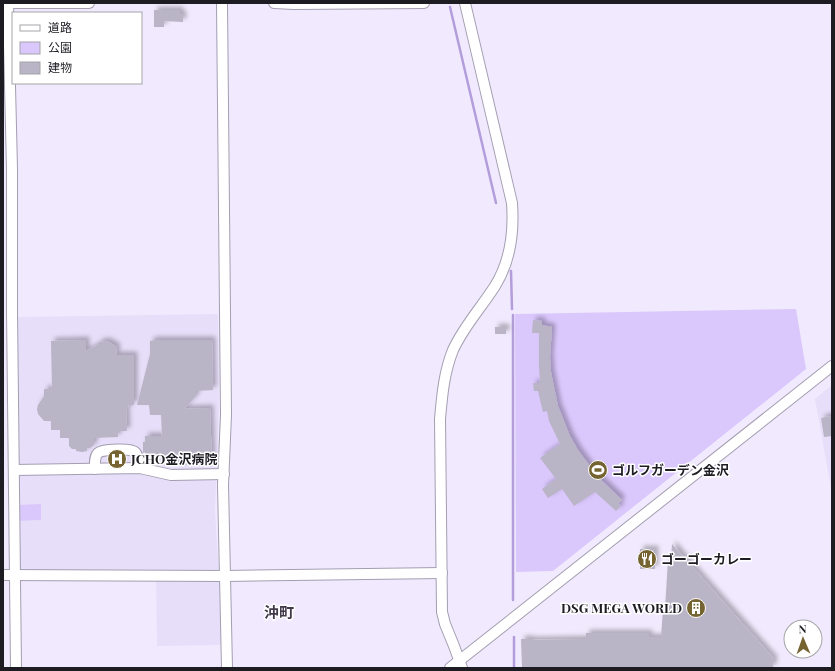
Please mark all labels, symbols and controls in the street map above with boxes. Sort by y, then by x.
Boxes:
legend [12,12,142,84]
text: 道路 [48,19,72,35]
text: 公園 [48,39,72,55]
text: 建物 [48,59,72,75]
hospital icon: JCHO金沢病院 [106,448,128,470]
place label: JCHO金沢病院 [130,450,217,467]
sports icon: ゴルフガーデン金沢 [587,459,609,481]
place label: ゴルフガーデン金沢 [612,461,729,478]
restaurant icon: ゴーゴーカレー [636,548,658,570]
place label: ゴーゴーカレー [661,550,752,567]
building icon: DSG MEGA WORLD [685,597,707,619]
place label: DSG MEGA WORLD [561,599,682,616]
district label: 沖町 [264,602,294,622]
north arrow [783,619,823,659]
text: N [798,621,807,636]

